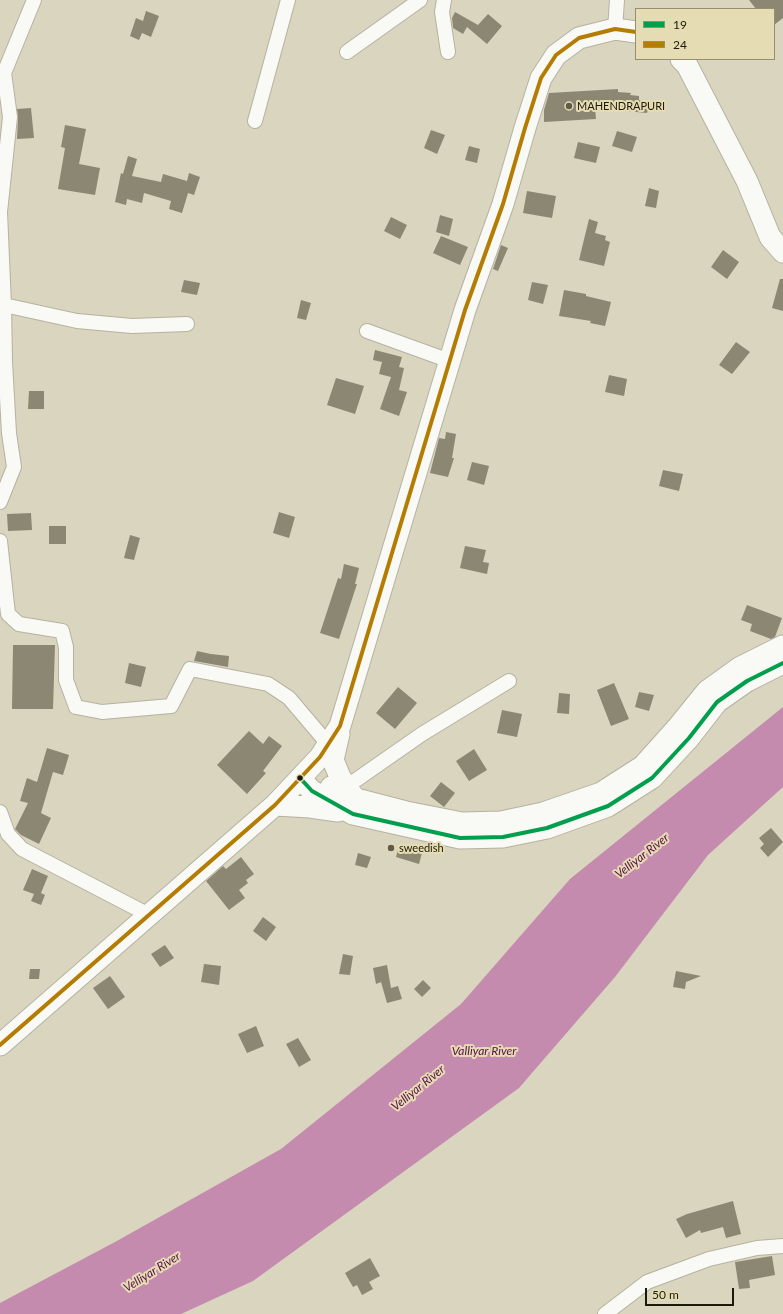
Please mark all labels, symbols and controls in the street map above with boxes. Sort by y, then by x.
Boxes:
legend [635,8,775,60]
text: 19 [673,17,687,32]
text: 24 [673,37,687,52]
place label: MAHENDRAPURI [577,99,665,113]
marker: MAHENDRAPURI [564,101,574,111]
unlabelled marker [295,773,305,783]
water label: Velliyar River [612,831,672,881]
place label: sweedish [399,841,444,855]
marker: sweedish [386,843,396,853]
water label: Valliyar River [452,1044,516,1058]
water label: Velliyar River [388,1062,448,1114]
water label: Velliyar River [121,1249,183,1295]
scale bar [647,1280,736,1306]
text: 50 m [652,1287,679,1302]

